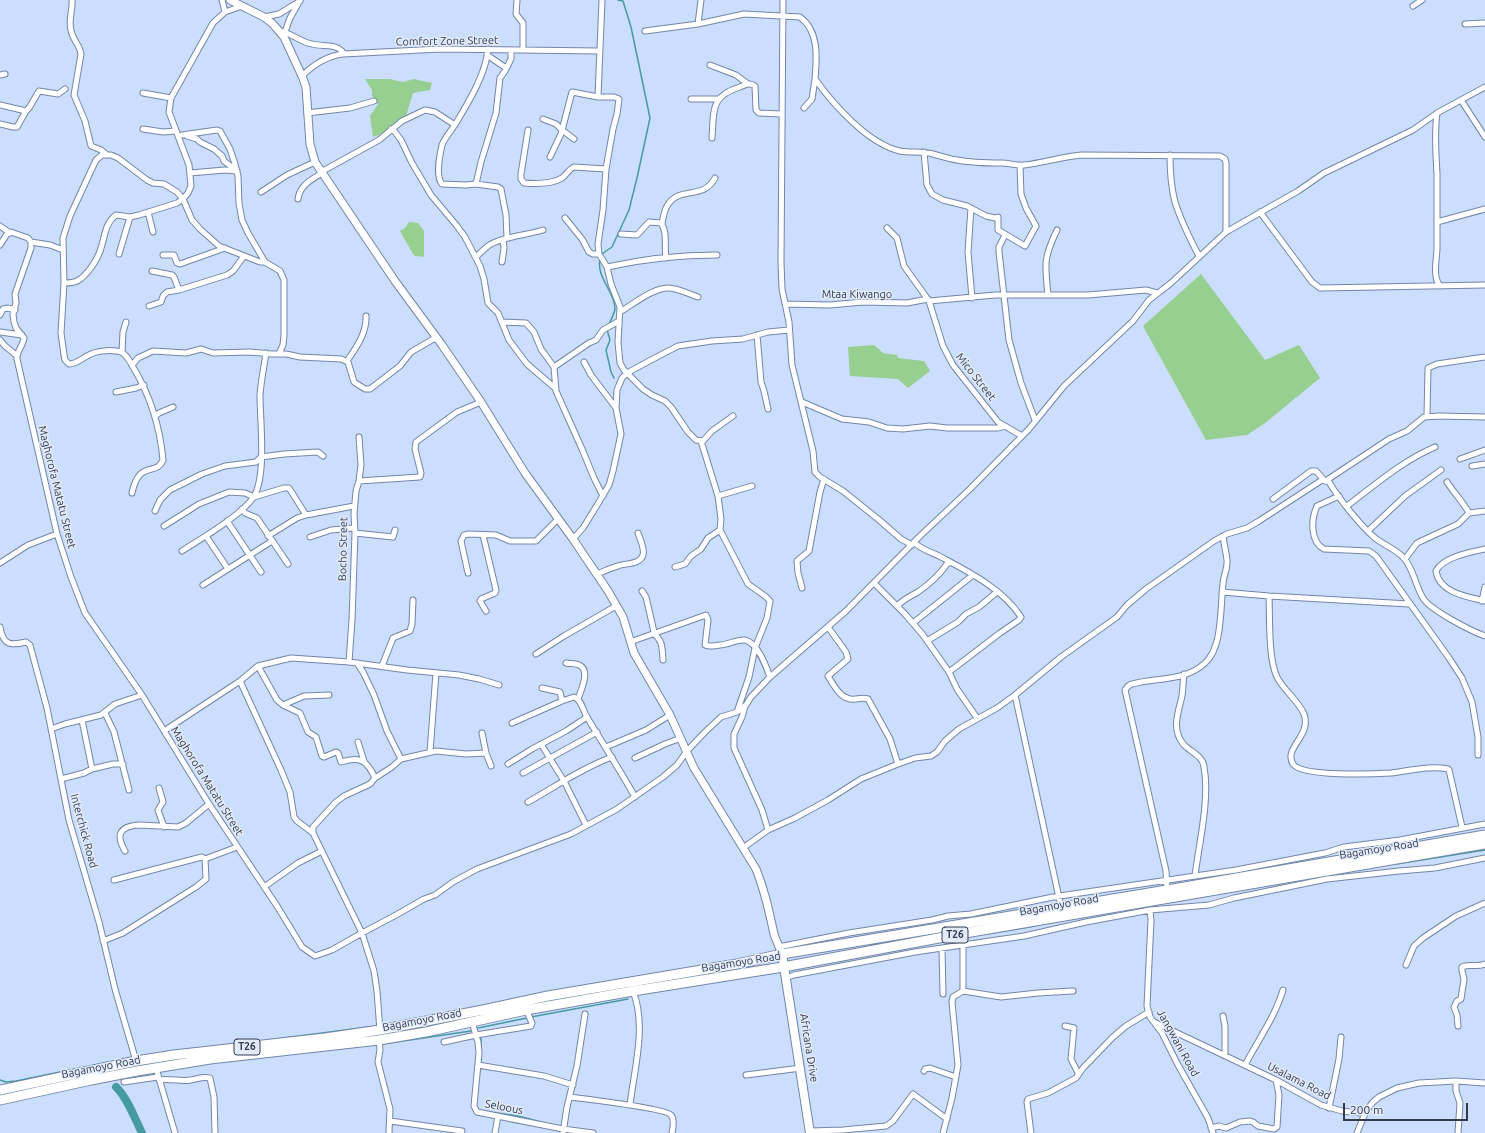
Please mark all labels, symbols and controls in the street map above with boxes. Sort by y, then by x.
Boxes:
street label: Comfort Zone Street [396,34,498,48]
street label: Mtaa Kiwango [822,287,892,301]
street label: Mico Street [953,350,999,404]
street label: Maghorofa Matatu Street [35,424,79,550]
street label: Bocho Street [336,517,350,581]
street label: Maghorofa Matatu Street [168,724,246,838]
street label: Interchick Road [68,792,100,870]
street label: Bagamoyo Road [1338,836,1420,862]
street label: Bagamoyo Road [1018,892,1100,918]
road number: T26 [942,927,968,943]
street label: Bagamoyo Road [700,949,782,975]
street label: Bagamoyo Road [381,1006,463,1034]
street label: Jangwani Road [1154,1007,1202,1079]
street label: Africana Drive [797,1013,821,1083]
road number: T26 [234,1039,260,1055]
street label: Bagamoyo Road [60,1053,142,1081]
street label: Usalama Road [1265,1059,1333,1103]
scale bar [1345,1095,1470,1121]
street label: Seloous [484,1097,524,1117]
text: 200 m [1350,1103,1383,1116]

